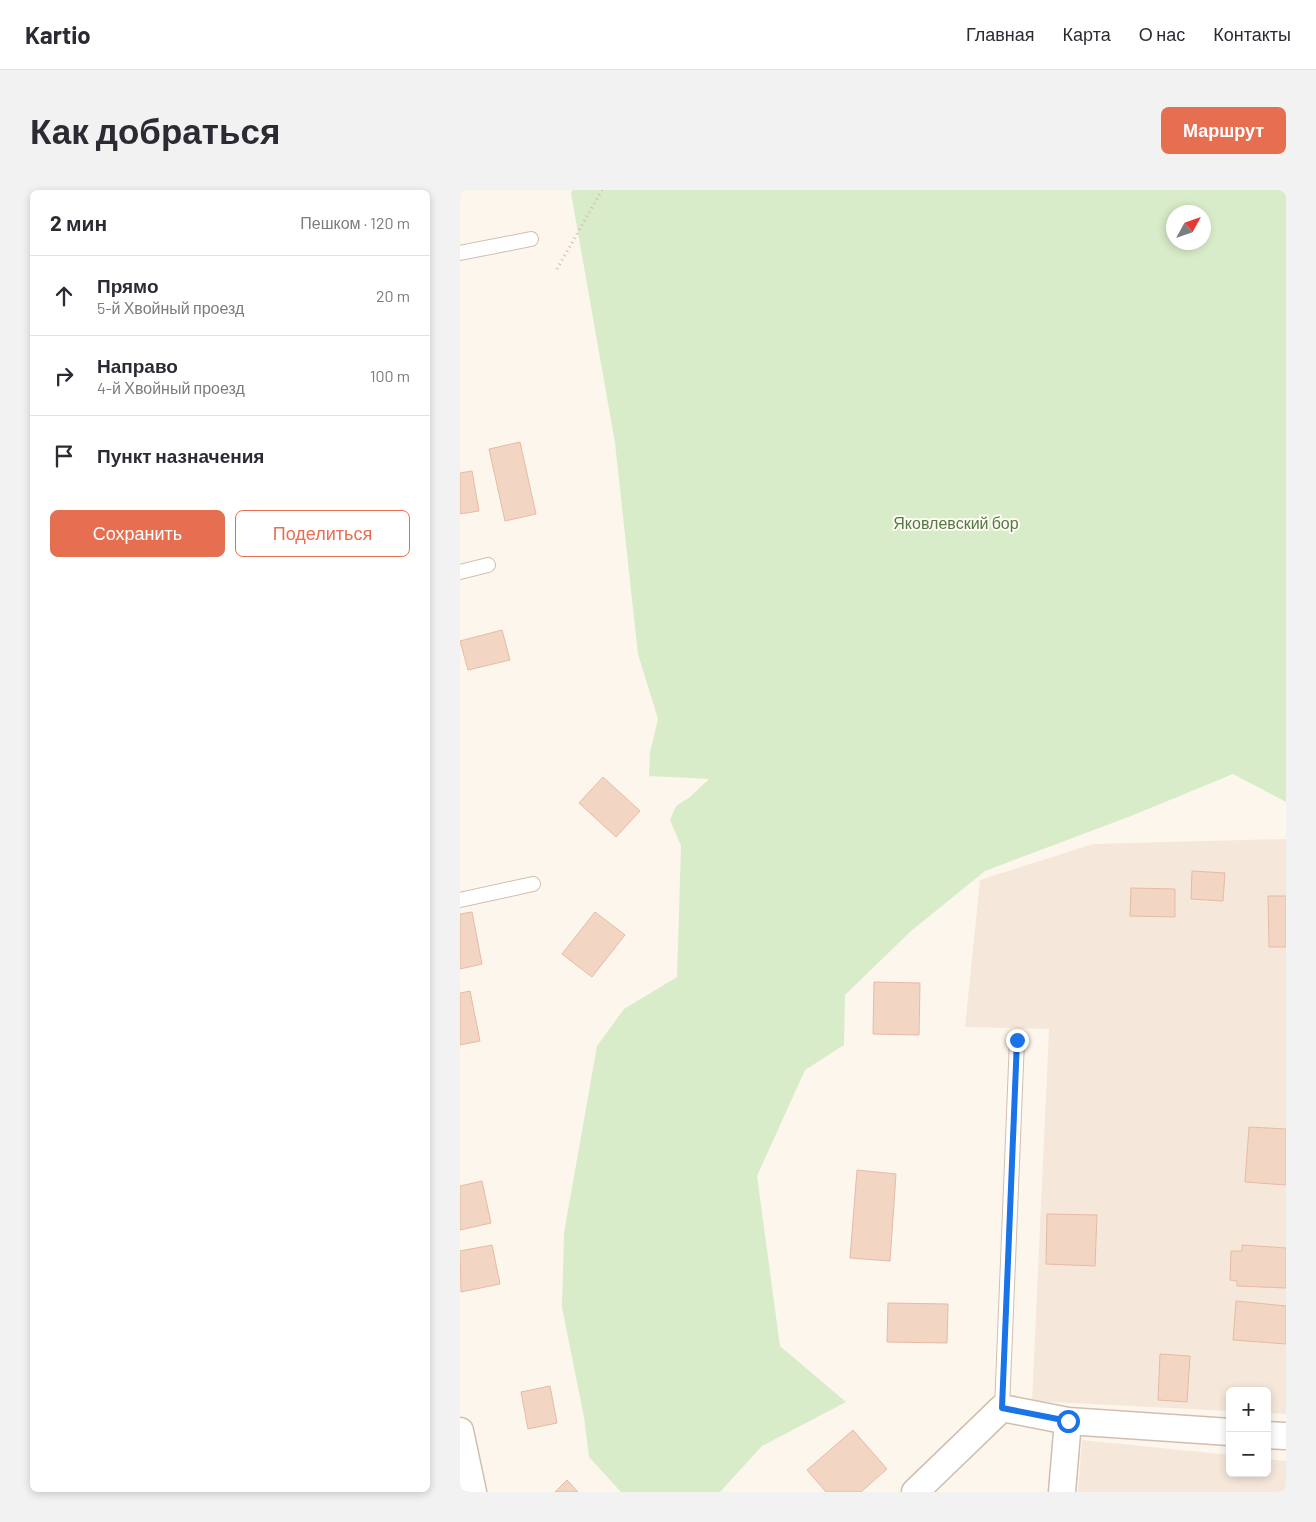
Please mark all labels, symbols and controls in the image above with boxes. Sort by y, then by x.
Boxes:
text: Kartio [25,20,91,49]
text: Главная [966,23,1035,45]
text: Карта [1063,23,1111,45]
text: О нас [1139,23,1185,45]
text: Контакты [1213,23,1291,45]
button: Маршрут [1161,107,1286,154]
text: Как добраться [30,109,280,151]
north arrow [1166,205,1211,250]
text: 2 мин [50,210,107,235]
text: Пешком · 120 m [300,213,410,232]
text: Прямо [97,274,159,297]
icon: ahead [50,282,78,310]
text: 20 m [376,286,410,305]
text: 5-й Хвойный проезд [97,298,244,317]
text: Направо [97,354,178,377]
icon: right [50,362,78,390]
text: 100 m [370,366,410,385]
text: 4-й Хвойный проезд [97,378,245,397]
icon: arrive [50,442,78,470]
text: Пункт назначения [97,444,264,467]
button: Сохранить [50,510,225,557]
button: Поделиться [235,510,410,557]
park label: Яковлевский бор [893,513,1019,532]
route end [1006,1029,1029,1052]
map controls [1226,1387,1271,1477]
button: + [1226,1387,1271,1432]
route start [1057,1410,1080,1433]
button: − [1226,1432,1271,1477]

